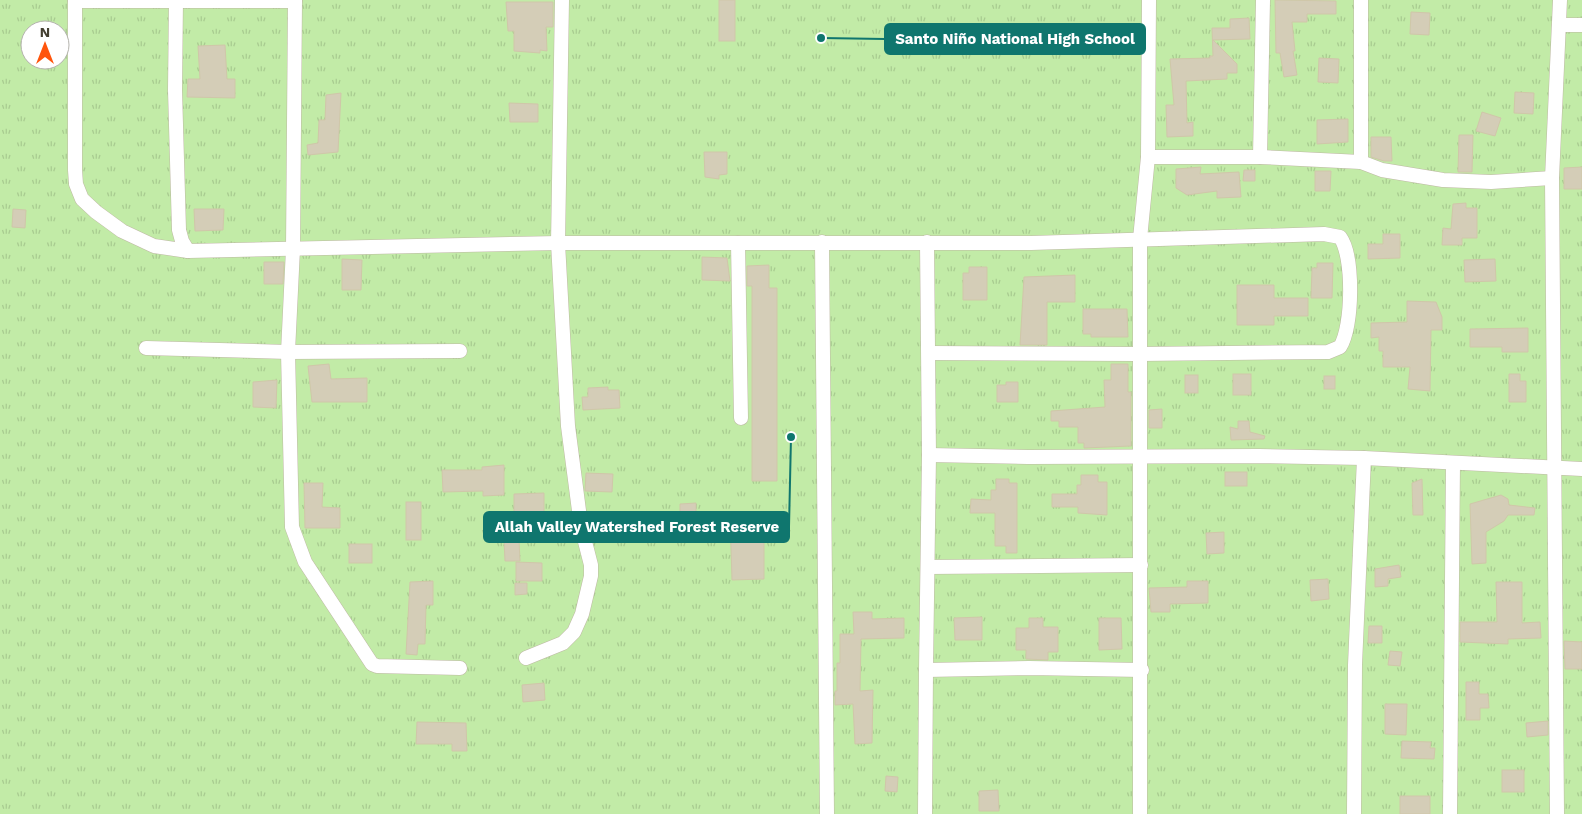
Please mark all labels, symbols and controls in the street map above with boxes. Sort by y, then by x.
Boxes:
north arrow [20,20,70,70]
text: N [40,24,50,40]
callout: Santo Niño National High School [885,24,1145,54]
text: Santo Niño National High School [895,30,1135,48]
callout: Allah Valley Watershed Forest Reserve [484,512,789,542]
text: Allah Valley Watershed Forest Reserve [495,518,780,536]

